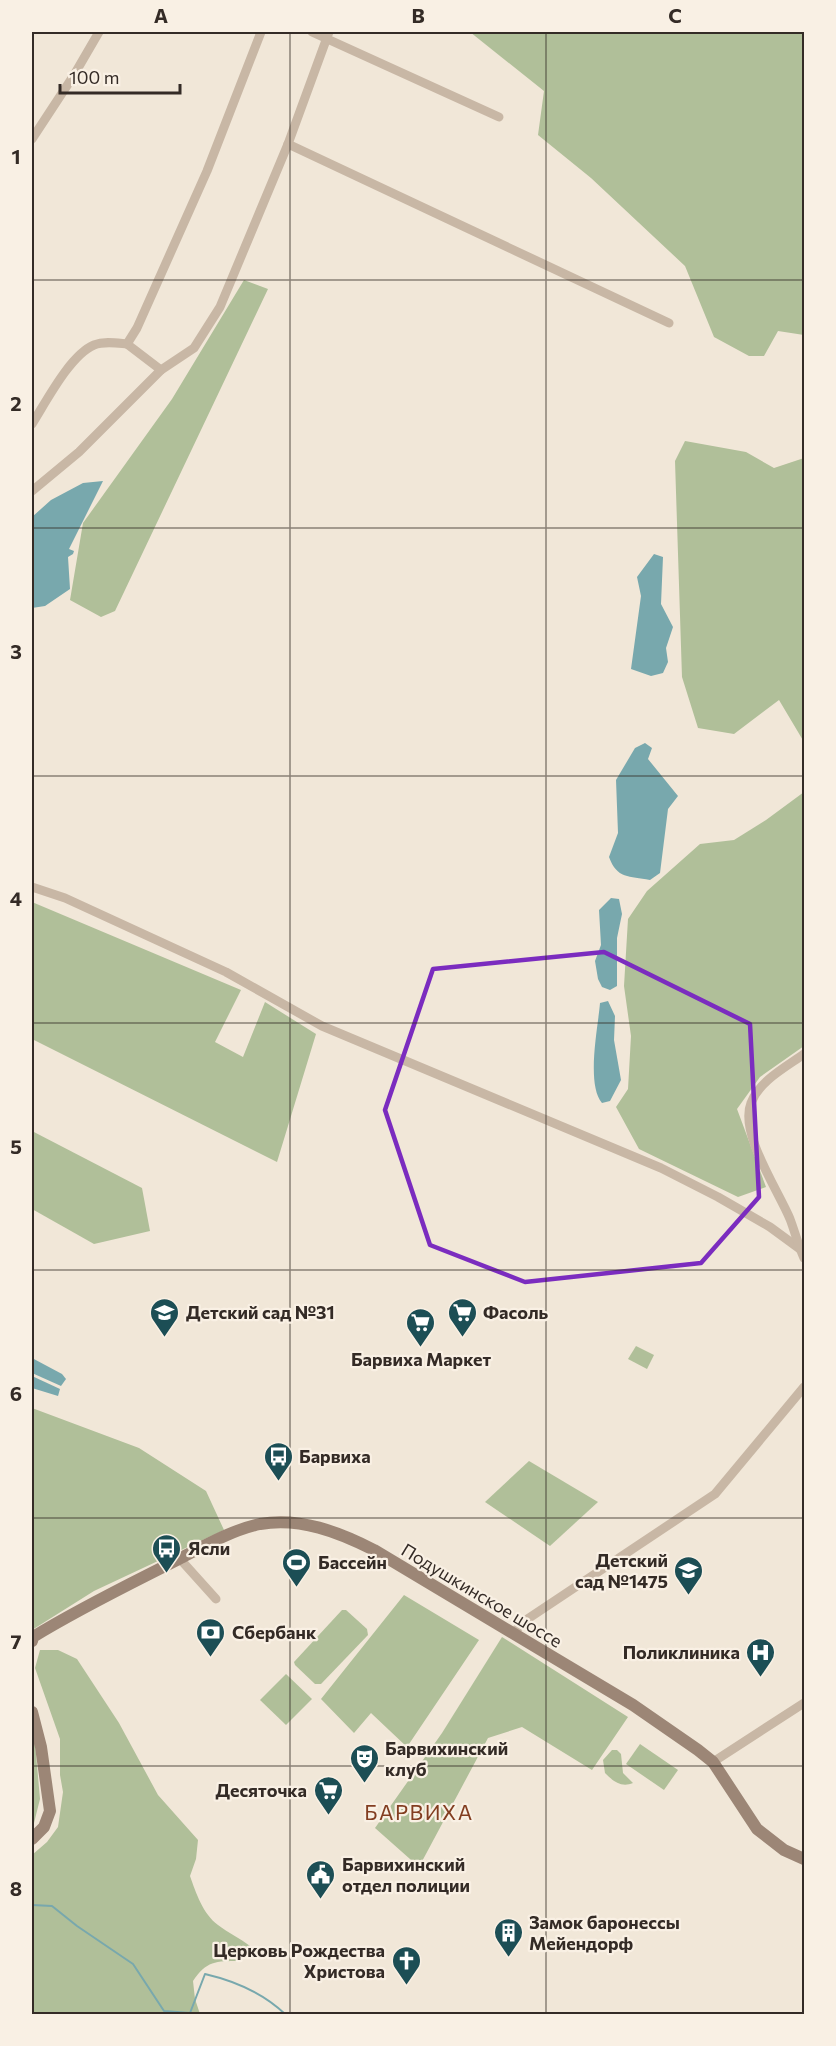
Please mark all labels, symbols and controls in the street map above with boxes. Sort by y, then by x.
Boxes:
text: A [154,3,168,27]
text: B [411,3,425,27]
text: C [668,3,682,27]
scale bar [60,57,180,95]
text: 100 m [69,66,119,88]
text: 1 [11,144,21,168]
text: 2 [10,391,22,415]
text: 3 [10,639,22,663]
text: 4 [10,886,22,910]
text: 5 [10,1134,22,1158]
school or university icon: Детский сад №31 [149,1296,181,1338]
supermarket icon: Фасоль [446,1296,478,1338]
place label: Детский сад №31 [186,1301,335,1323]
place label: Фасоль [483,1301,549,1323]
supermarket icon: Барвиха Маркет [405,1306,437,1348]
place label: Барвиха Маркет [351,1348,491,1370]
text: 6 [10,1381,22,1405]
bus stop icon: Барвиха [262,1440,294,1482]
place label: Барвиха [299,1445,371,1467]
bus stop icon: Ясли [151,1532,183,1574]
place label: Ясли [188,1537,230,1559]
street label: Подушкинское шоссе [398,1538,566,1652]
sports icon: Бассейн [281,1546,313,1588]
place label: Детский сад №1475 [575,1549,668,1592]
place label: Бассейн [318,1551,387,1573]
school or university icon: Детский сад №1475 [673,1554,705,1596]
bank icon: Сбербанк [195,1616,227,1658]
place label: Сбербанк [232,1621,317,1643]
text: 7 [11,1629,22,1653]
hospital icon: Поликлиника [745,1636,777,1678]
place label: Поликлиника [623,1641,740,1663]
place label: Барвихинский клуб [385,1737,508,1780]
theatre icon: Барвихинский клуб [348,1742,380,1784]
supermarket icon: Десяточка [312,1774,344,1816]
place label: Десяточка [215,1779,307,1801]
district label: БАРВИХА [364,1799,474,1824]
place label: Барвихинский отдел полиции [342,1853,470,1896]
public building icon: Барвихинский отдел полиции [305,1858,337,1900]
text: 8 [10,1876,22,1900]
place label: Замок баронессы Мейендорф [529,1911,680,1954]
building icon: Замок баронессы Мейендорф [492,1916,524,1958]
place label: Церковь Рождества Христова [213,1939,385,1982]
church icon: Церковь Рождества Христова [390,1944,422,1986]

